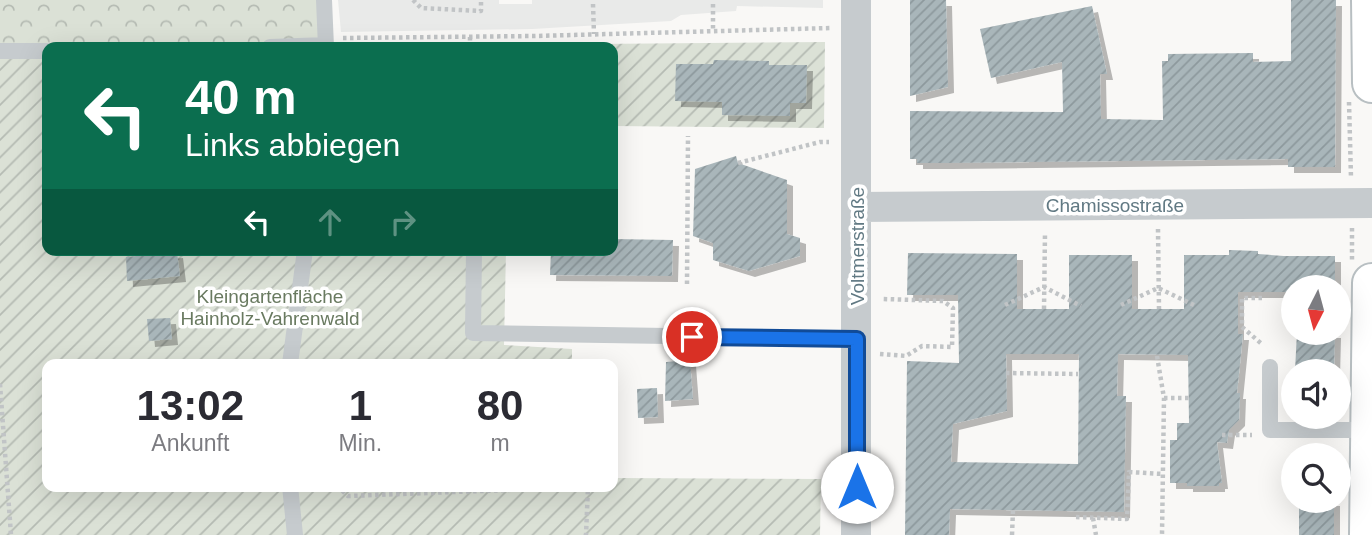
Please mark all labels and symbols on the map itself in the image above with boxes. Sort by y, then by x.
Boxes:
street label: Voltmerstraße [847,187,868,305]
street label: Chamissostraße [1046,195,1184,216]
north arrow [1281,275,1351,345]
park label: Kleingartenfläche Hainholz-Vahrenwald [180,286,360,329]
pin [662,307,722,367]
position arrow [820,450,894,524]

